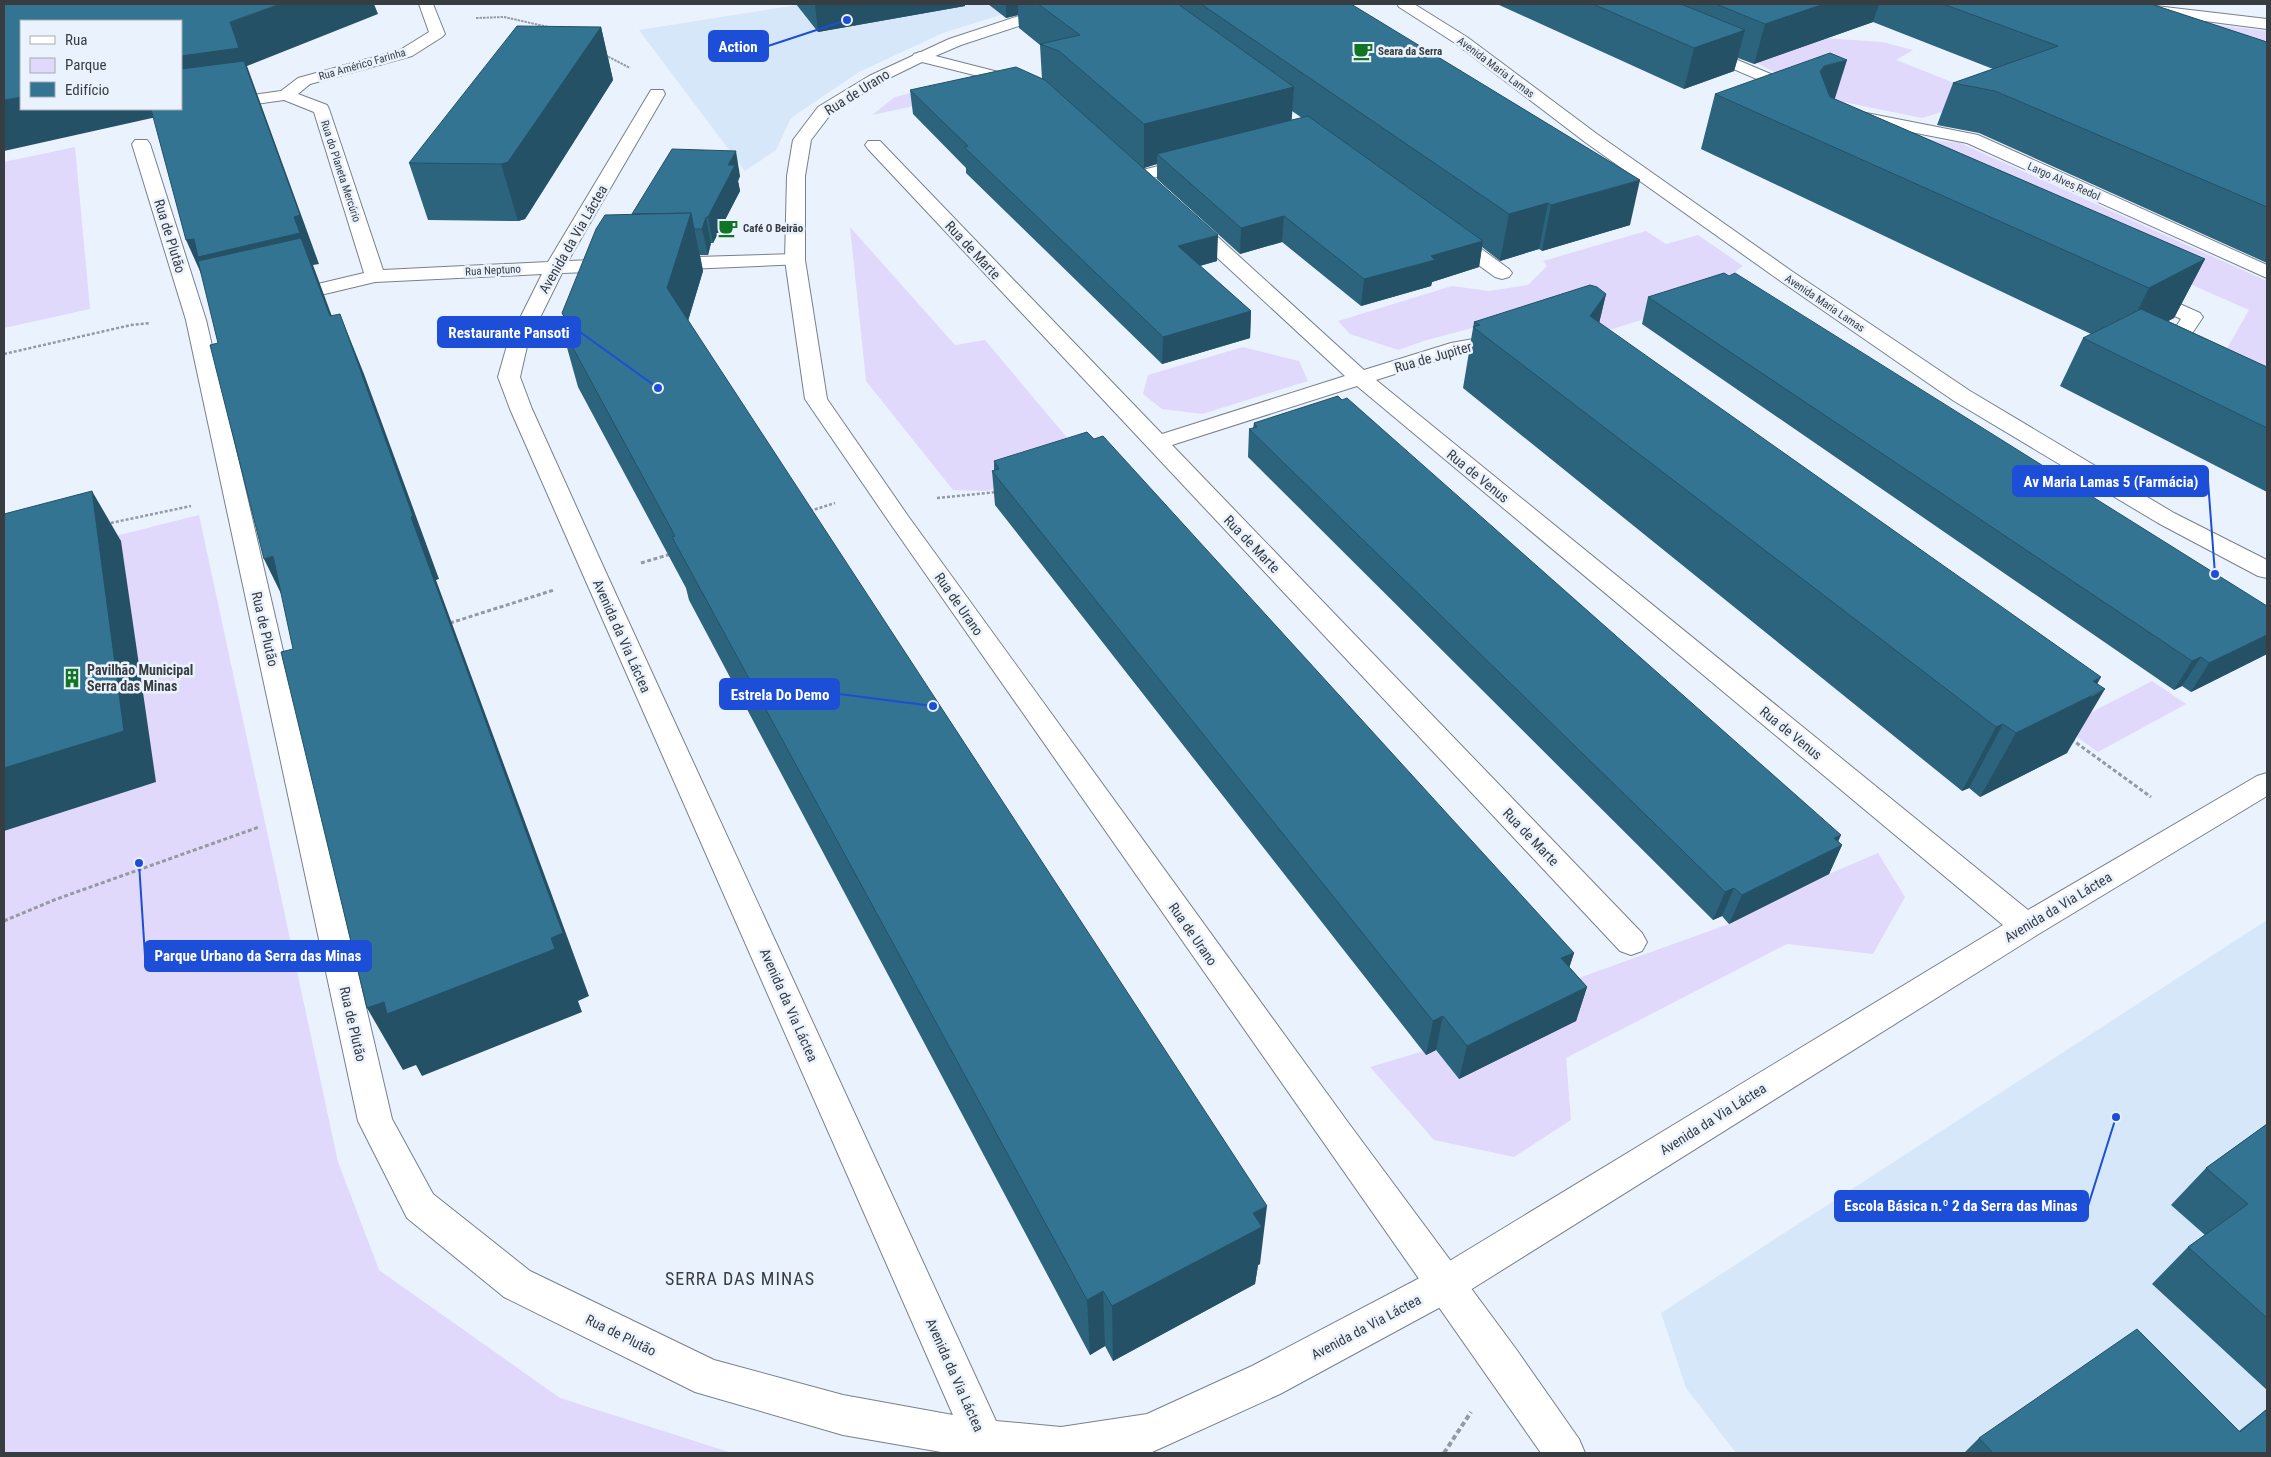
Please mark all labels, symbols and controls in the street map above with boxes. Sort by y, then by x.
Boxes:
legend [20,20,182,110]
text: Rua [65,31,87,49]
callout: Action [709,31,768,61]
street label: Avenida Maria Lamas [1455,34,1537,101]
text: Action [718,38,758,56]
cafe icon: Seara da Serra [1352,40,1374,62]
place label: Seara da Serra [1378,45,1442,58]
street label: Rua Américo Farinha [317,46,407,83]
text: Parque [65,56,107,74]
street label: Rua de Urano [822,66,892,118]
text: Edifício [65,81,109,99]
street label: Rua do Planeta Mercúrio [318,119,363,224]
street label: Largo Alves Redol [2026,160,2102,203]
street label: Avenida da Via Láctea [536,182,610,296]
street label: Rua de Plutão [151,197,189,275]
cafe icon: Café O Beirão [717,217,739,239]
street label: Rua de Marte [942,218,1004,283]
place label: Café O Beirão [743,222,804,235]
street label: Rua Neptuno [465,263,522,278]
street label: Avenida Maria Lamas [1782,272,1867,335]
callout: Restaurante Pansoti [438,317,580,347]
text: Restaurante Pansoti [448,324,570,342]
street label: Rua de Jupiter [1393,338,1473,376]
street label: Rua de Venus [1444,446,1512,506]
callout: Av Maria Lamas 5 (Farmácia) [2013,466,2208,496]
text: Av Maria Lamas 5 (Farmácia) [2024,473,2199,491]
street label: Rua de Marte [1221,512,1284,576]
street label: Rua de Urano [931,569,987,639]
street label: Avenida da Via Láctea [590,577,654,695]
street label: Rua de Plutão [249,590,281,668]
place label: Pavilhão Municipal Serra das Minas [87,662,193,694]
building icon: Pavilhão Municipal Serra das Minas [61,667,83,689]
callout: Estrela Do Demo [720,679,839,709]
text: Estrela Do Demo [731,686,829,704]
street label: Rua de Venus [1757,703,1825,763]
street label: Rua de Marte [1500,805,1563,869]
street label: Avenida da Via Láctea [2002,869,2114,945]
street label: Rua de Urano [1165,899,1221,969]
callout: Parque Urbano da Serra das Minas [145,941,371,971]
street label: Avenida da Via Láctea [757,946,821,1064]
text: Parque Urbano da Serra das Minas [155,947,362,965]
street label: Rua de Plutão [337,985,369,1063]
street label: Avenida da Via Láctea [1657,1080,1769,1158]
callout: Escola Básica n.º 2 da Serra das Minas [1835,1191,2088,1221]
text: Escola Básica n.º 2 da Serra das Minas [1844,1197,2078,1215]
district label: SERRA DAS MINAS [665,1268,815,1289]
street label: Avenida da Via Láctea [1308,1291,1424,1363]
street label: Rua de Plutão [583,1311,659,1359]
street label: Avenida da Via Láctea [923,1316,987,1434]

